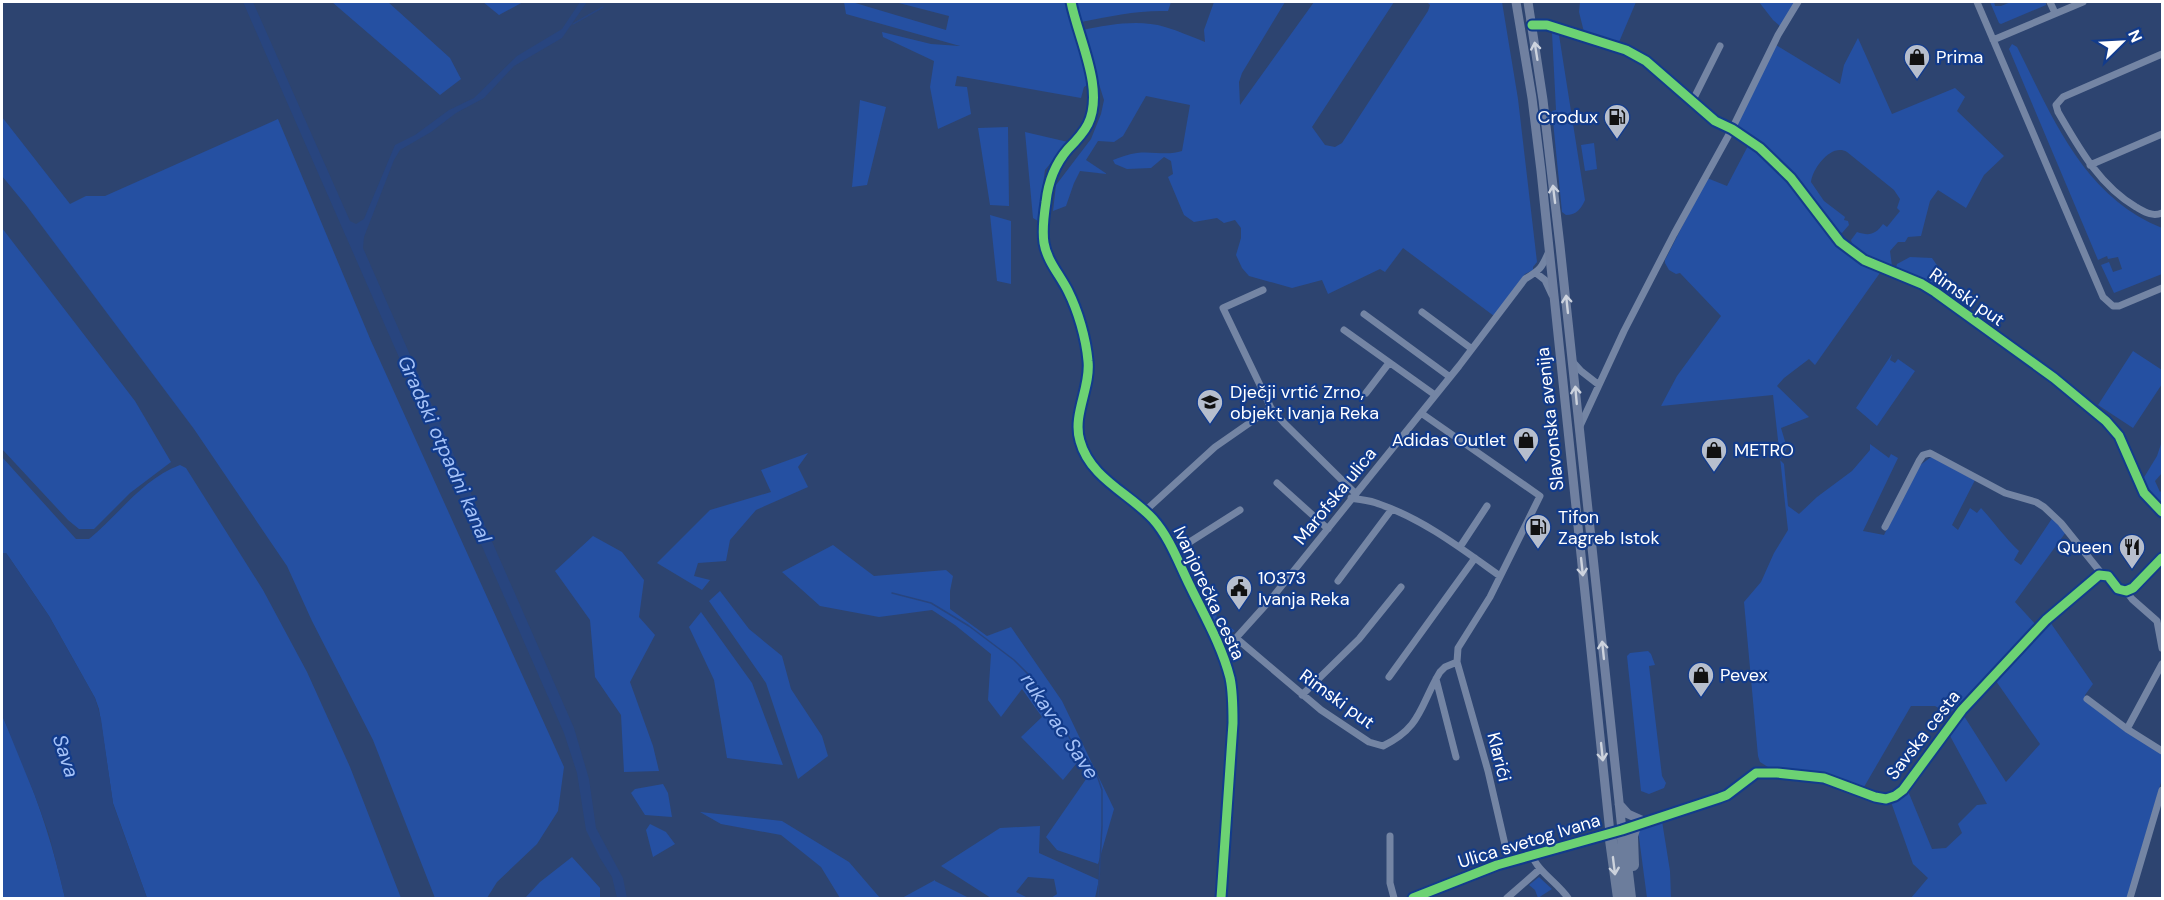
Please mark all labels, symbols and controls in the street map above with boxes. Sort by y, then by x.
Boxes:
north arrow [2092,12,2152,72]
text: N [2123,27,2147,46]
one-way arrow [1530,41,1541,61]
shop icon: Prima [1902,42,1932,80]
place label: Prima [1936,45,1983,69]
fuel station icon: Crodux [1602,102,1632,140]
place label: Crodux [1538,105,1598,129]
one-way arrow [1549,184,1560,204]
street label: Rimski put [1925,262,2009,332]
one-way arrow [1561,295,1572,314]
street label: Slavonska avenija [1531,346,1569,492]
water label: Gradski otpadni kanal [392,351,498,547]
place label: Dječji vrtić Zrno, objekt Ivanja Reka [1230,380,1379,425]
one-way arrow [1570,386,1581,406]
school or university icon: Dječji vrtić Zrno, objekt Ivanja Reka [1195,387,1225,425]
shop icon: Adidas Outlet [1511,425,1541,463]
place label: Adidas Outlet [1392,428,1506,452]
shop icon: METRO [1699,435,1729,473]
place label: METRO [1734,438,1794,462]
street label: Marofska ulica [1288,442,1382,550]
place label: Tifon Zagreb Istok [1558,505,1660,550]
fuel station icon: Tifon Zagreb Istok [1523,512,1553,550]
street label: Ivanjorečka cesta [1168,522,1250,664]
restaurant icon: Queen [2117,532,2147,570]
place label: Queen [2057,535,2112,559]
one-way arrow [1577,557,1588,576]
place label: 10373 Ivanja Reka [1258,566,1350,611]
public building icon: 10373 Ivanja Reka [1224,573,1254,611]
one-way arrow [1597,641,1608,661]
shop icon: Pevex [1686,660,1716,698]
place label: Pevex [1720,663,1768,687]
street label: Rimski put [1295,664,1379,734]
water label: rukavac Save [1015,668,1105,784]
street label: Savska cesta [1880,685,1966,785]
street label: Klarići [1481,730,1517,784]
water label: Sava [47,731,85,781]
one-way arrow [1597,742,1608,762]
street label: Ulica svetog Ivana [1455,808,1603,874]
one-way arrow [1609,856,1620,875]

